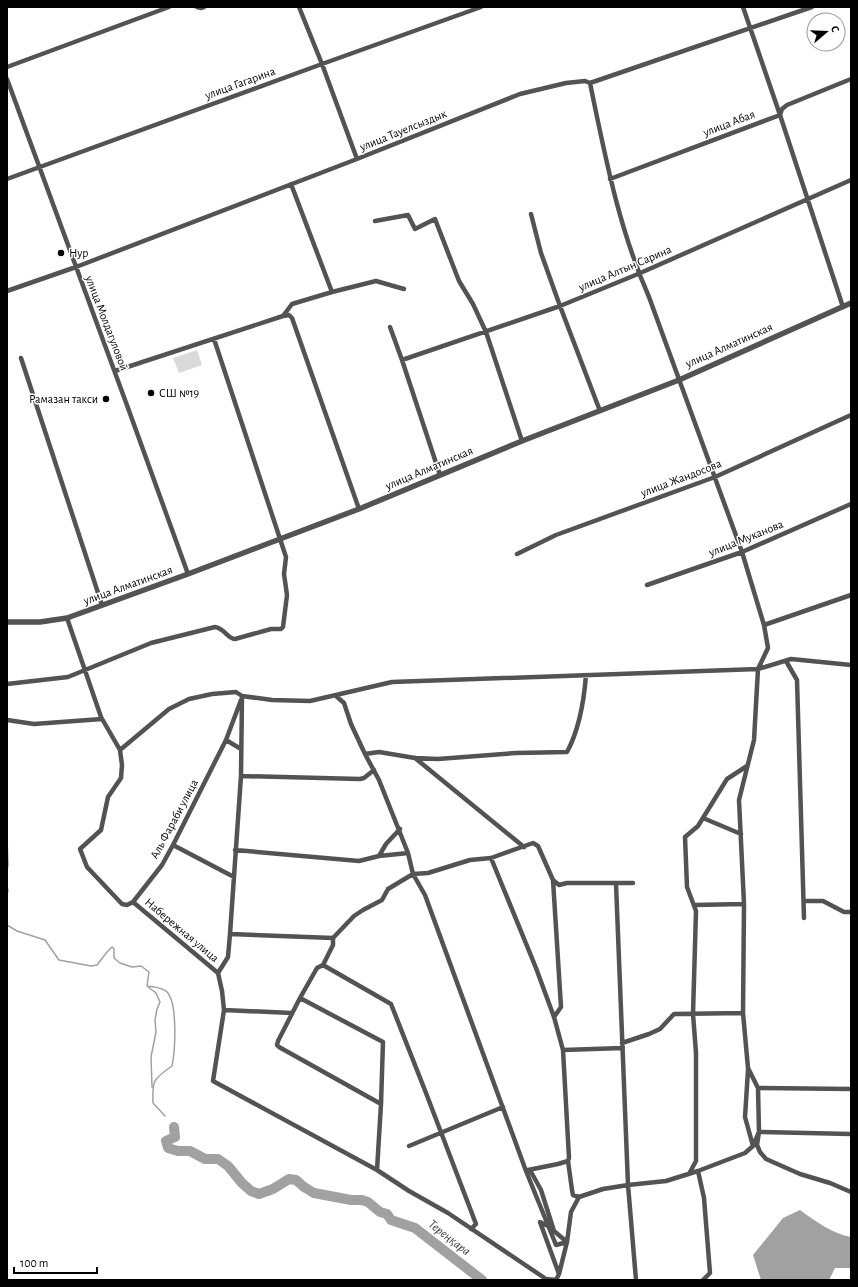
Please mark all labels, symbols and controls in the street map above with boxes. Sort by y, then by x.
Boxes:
north arrow [806,12,846,52]
text: С [829,24,841,34]
street label: улица Гагарина [202,65,278,103]
street label: улица Тауелсыздык [357,107,449,154]
street label: улица Абая [701,108,757,140]
street label: улица Алтын Сарина [576,243,674,294]
place label: Нур [69,247,88,260]
marker: Нур [56,248,66,258]
street label: улица Молдагуловой [82,273,131,373]
street label: улица Алматинская [683,320,775,371]
place label: СШ №19 [159,387,200,399]
marker: СШ №19 [146,388,156,398]
place label: Рамазан такси [29,393,98,405]
marker: Рамазан такси [101,394,111,404]
street label: улица Алматинская [383,444,475,493]
street label: улица Жандосова [638,457,724,500]
street label: улица Муканова [706,517,786,560]
street label: улица Алматинская [81,563,174,608]
street label: Аль Фараби улица [148,777,201,861]
street label: Набережная улица [142,896,222,965]
water label: Тереңқара [426,1218,473,1259]
scale bar [14,1249,97,1275]
text: 100 m [20,1257,48,1269]

